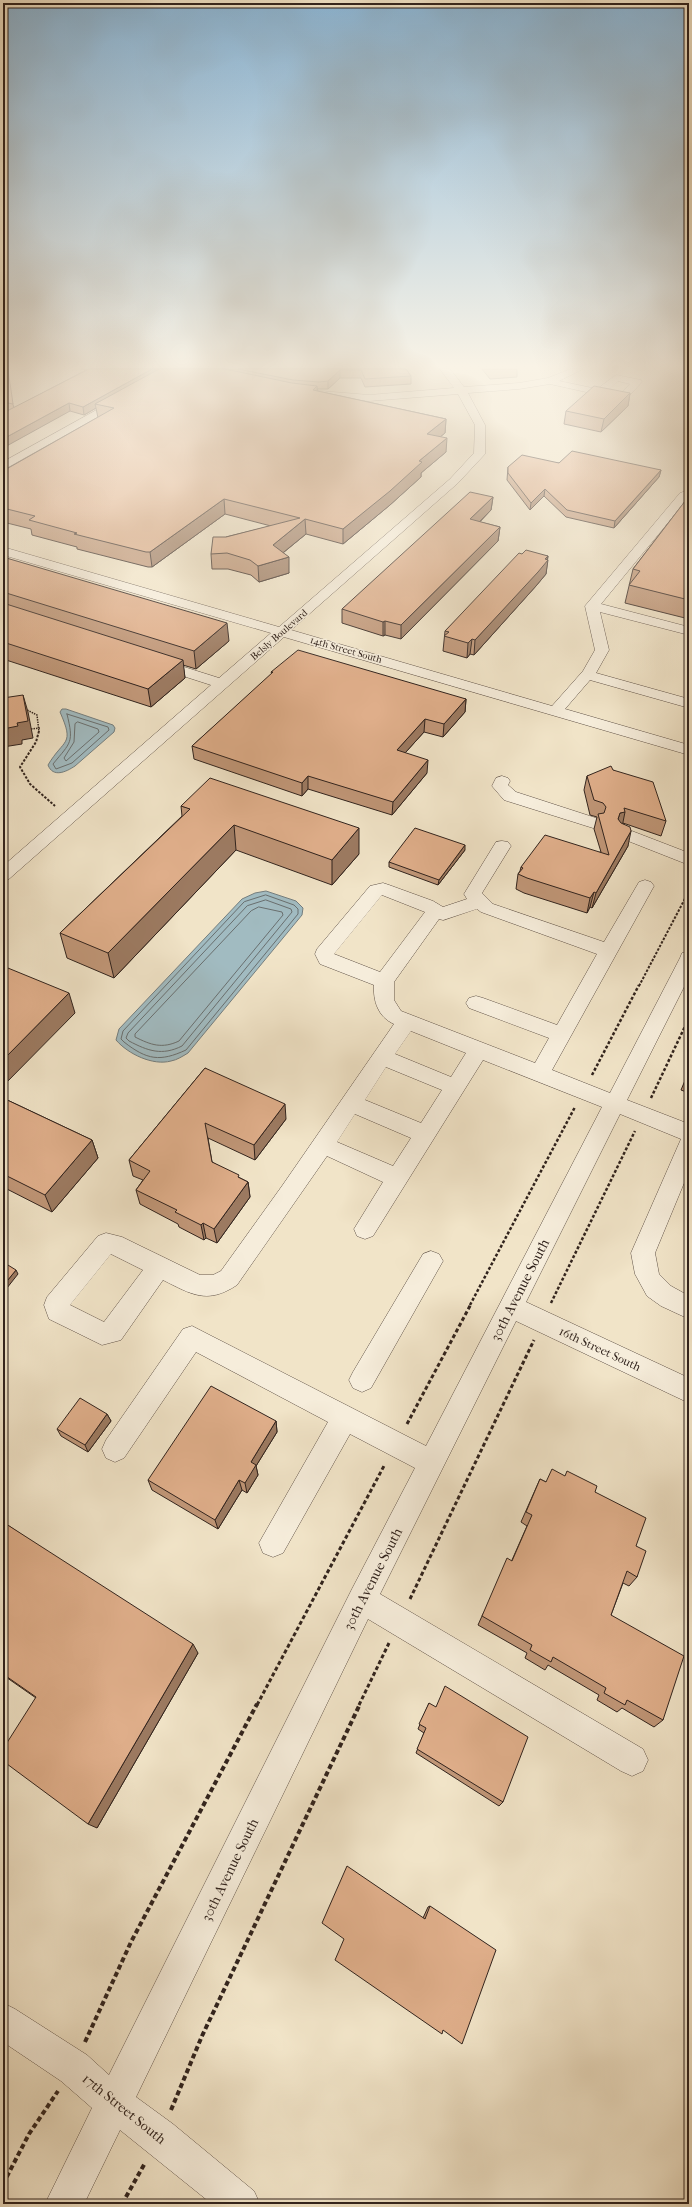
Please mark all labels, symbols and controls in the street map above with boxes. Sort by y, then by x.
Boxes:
street label: Belsly Boulevard [248,607,310,663]
street label: 14th Street South [309,634,384,666]
street label: 30th Avenue South [487,1236,553,1344]
street label: 16th Street South [557,1324,643,1374]
street label: 30th Avenue South [340,1525,406,1633]
street label: 30th Avenue South [198,1816,262,1924]
street label: 17th Street South [79,2070,169,2148]

